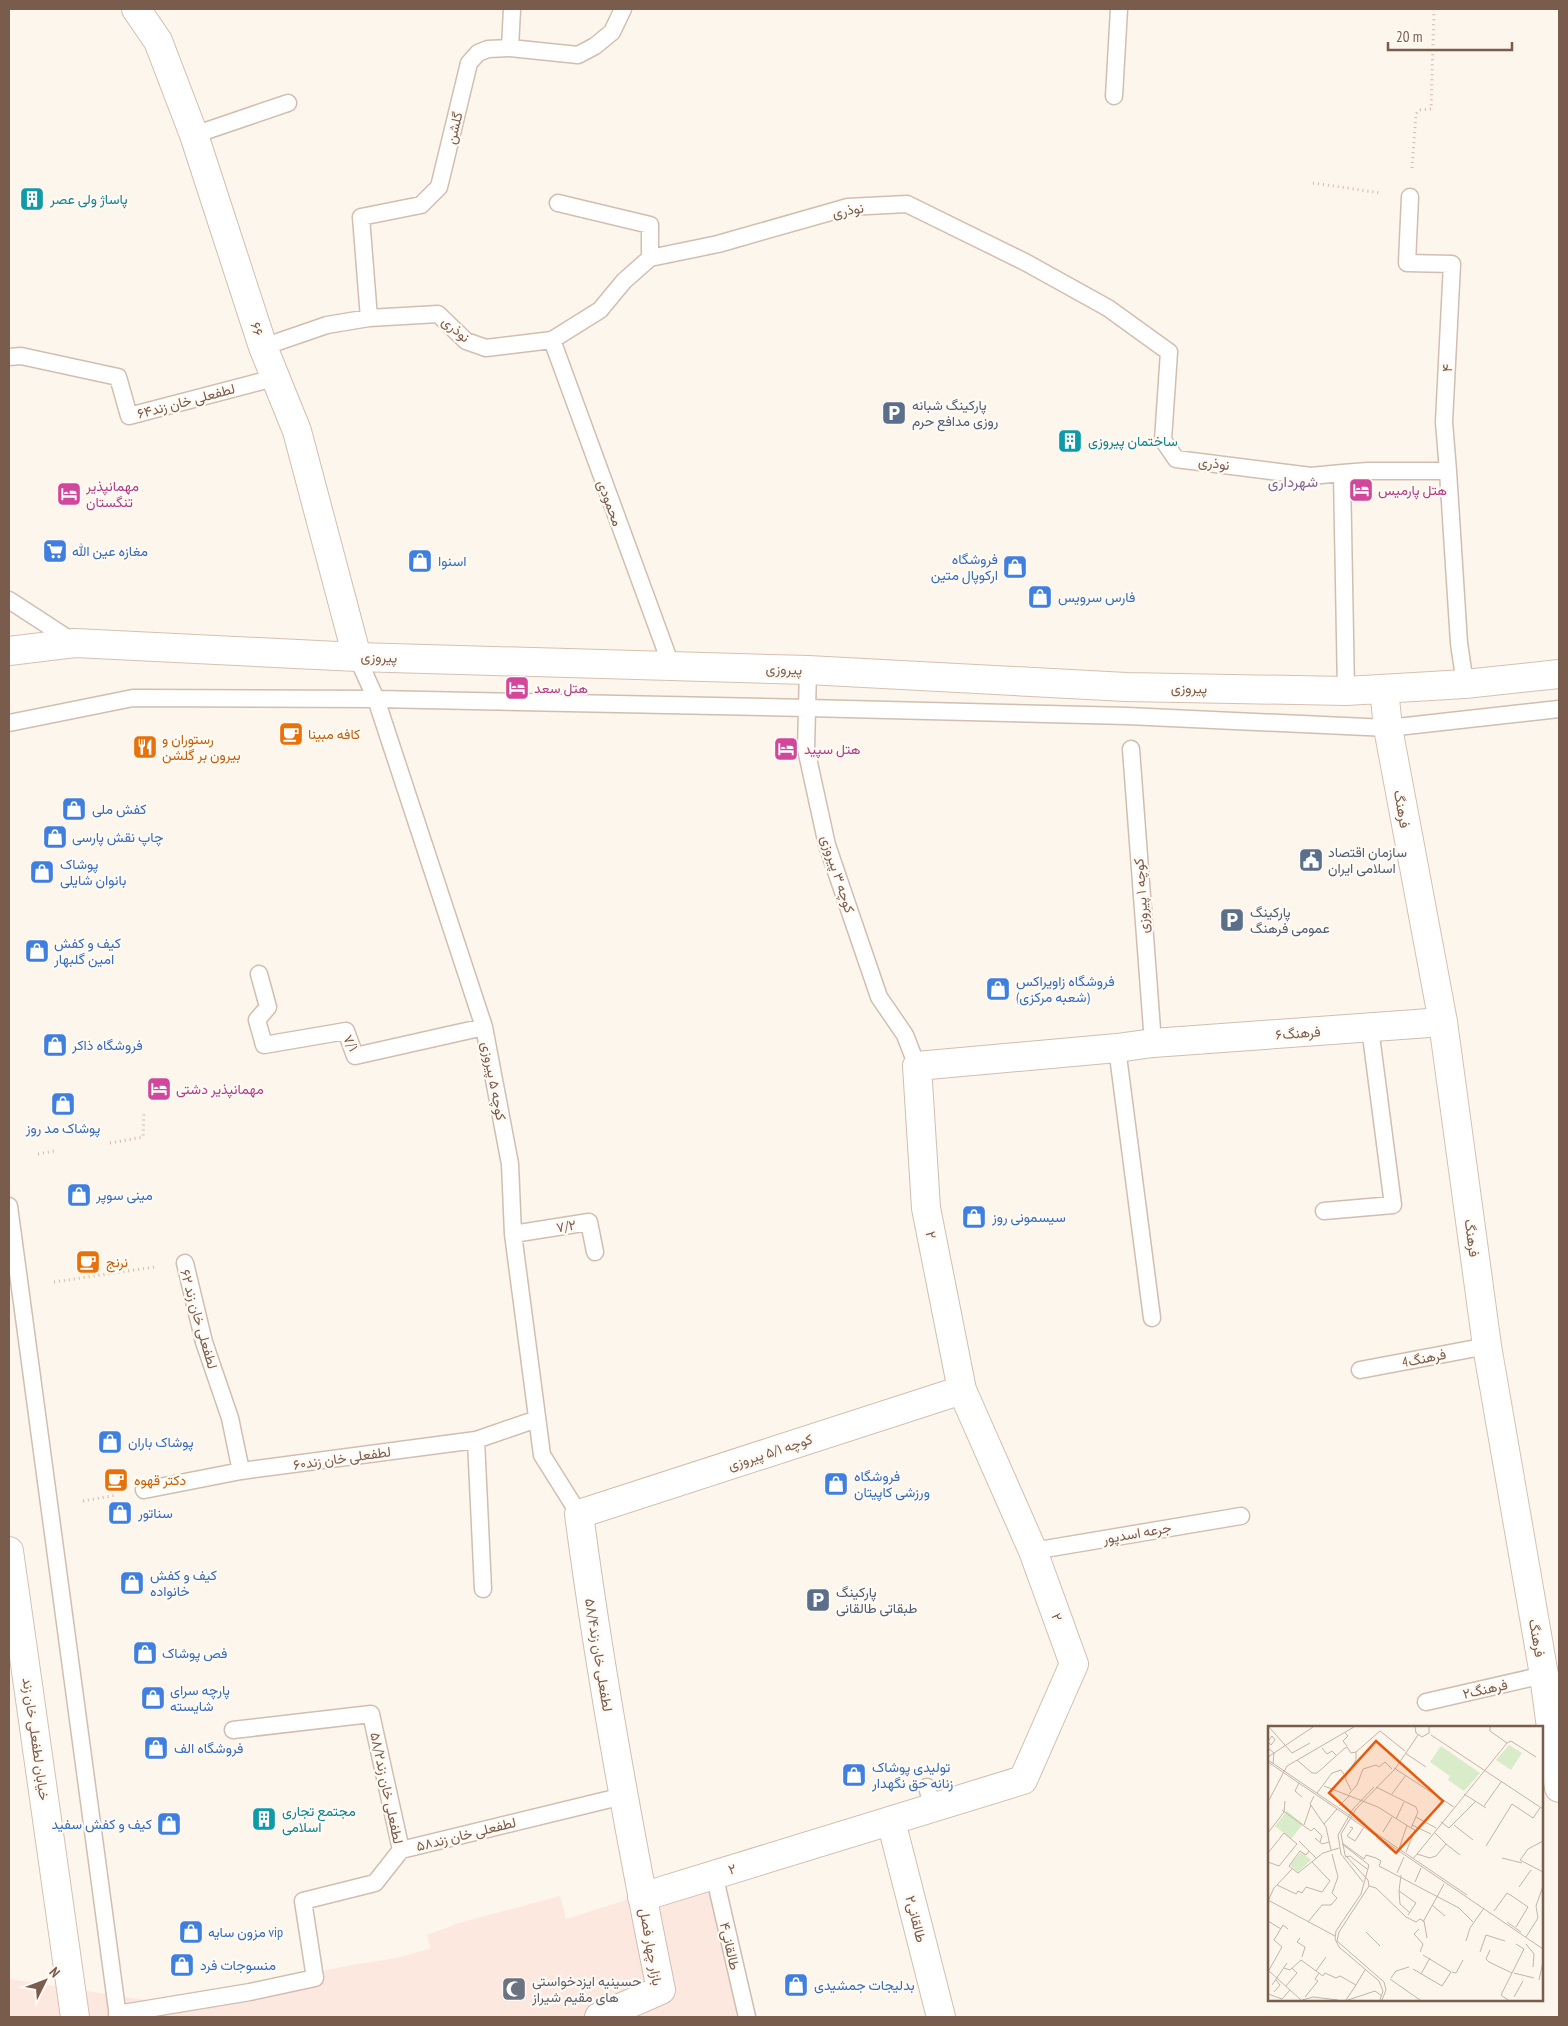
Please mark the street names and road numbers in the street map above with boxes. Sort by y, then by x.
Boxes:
street label: گلشن [442,110,466,146]
street label: نوذری [831,198,865,222]
street label: نوذری [438,312,474,346]
street label: ۶۶ [246,320,268,338]
street label: ۴ [1438,364,1456,372]
street label: لطفعلی خان زند۶۴ [135,379,237,423]
street label: نوذری [1197,452,1231,474]
street label: محمودی [593,477,627,529]
street label: پیروزی [360,647,398,668]
street label: پیروزی [765,659,803,680]
street label: پیروزی [1171,679,1208,698]
street label: فرهنگ [1390,789,1414,829]
street label: کوچه ۳ پیروزی [816,833,859,915]
street label: کوچه ۱ پیروزی [1129,858,1154,934]
street label: فرهنگ۶ [1275,1022,1321,1044]
street label: ۷/۱ [339,1032,363,1054]
street label: کوچه ۵ پیروزی [477,1040,510,1122]
street label: ۷/۲ [555,1216,577,1236]
street label: فرهنگ [1460,1218,1484,1258]
street label: ۲ [921,1230,941,1240]
street label: لطفعلی خان زند ۶۲ [176,1267,222,1371]
street label: فرهنگ4 [1400,1345,1448,1371]
street label: کوچه ۵/۱ پیروزی [725,1430,815,1475]
street label: لطفعلی خان زند۶۰ [292,1442,392,1474]
street label: جرعه اسدپور [1100,1518,1173,1549]
street label: لطفعلی خان زند۵۸/۴ [581,1597,617,1713]
street label: ۲ [1047,1610,1067,1624]
street label: فرهنگ [1525,1618,1549,1658]
street label: فرهنگ۲ [1461,1675,1509,1703]
street label: خیابان لطفعلی خان زند [18,1676,54,1802]
street label: لطفعلی خان زند۵۸/۲ [366,1731,408,1845]
street label: لطفعلی خان زند۵۸ [414,1813,518,1855]
street label: ۲ [726,1859,738,1879]
street label: طالقانی۲ [901,1894,931,1944]
street label: بازار چهار فصل [634,1907,667,1987]
street label: طالقانی۴ [716,1920,744,1972]

